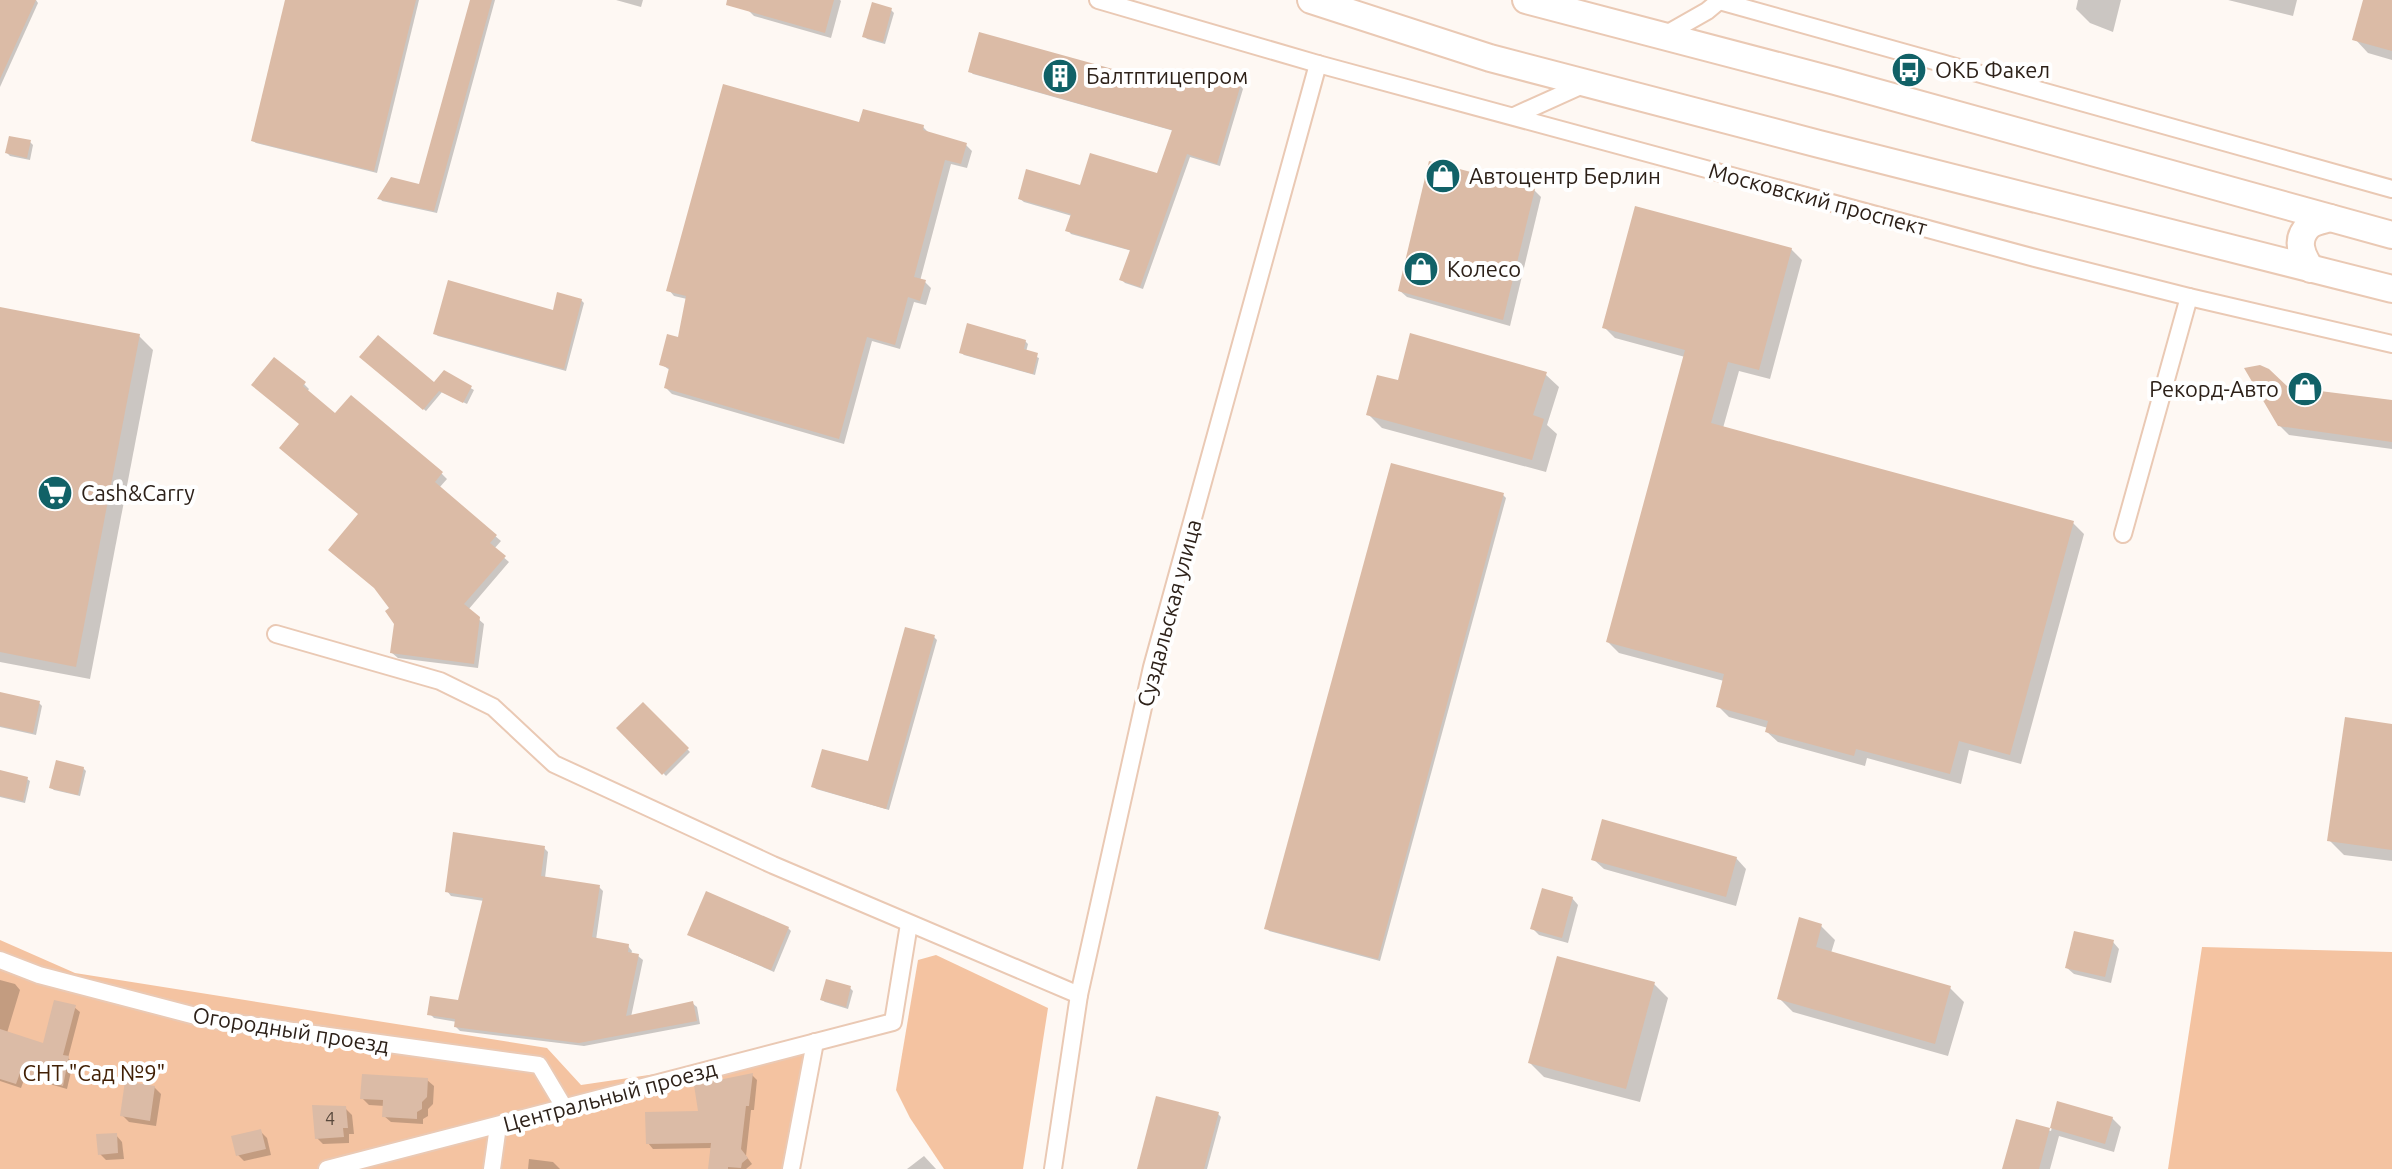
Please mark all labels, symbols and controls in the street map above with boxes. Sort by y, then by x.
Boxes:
bus stop icon: ОКБ Факел [1890,51,1928,89]
building icon: Балтптицепром [1041,57,1079,95]
place label: ОКБ Факел [1935,57,2050,82]
place label: Балтптицепром [1086,63,1248,88]
shop icon: Автоцентр Берлин [1424,157,1462,195]
street label: Московский проспект [1706,157,1930,240]
place label: Автоцентр Берлин [1469,163,1661,188]
shop icon: Колесо [1402,250,1440,288]
place label: Колесо [1447,256,1521,281]
shop icon: Рекорд-Авто [2286,370,2324,408]
place label: Рекорд-Авто [2149,376,2279,401]
supermarket icon: Cash&Carry [36,474,74,512]
place label: Cash&Carry [81,480,195,505]
street label: Суздальская улица [1131,516,1206,709]
street label: Огородный проезд [191,1002,391,1057]
street label: Центральный проезд [500,1055,719,1136]
park label: СНТ "Сад №9" [23,1060,165,1085]
house number: 4 [325,1108,335,1128]

